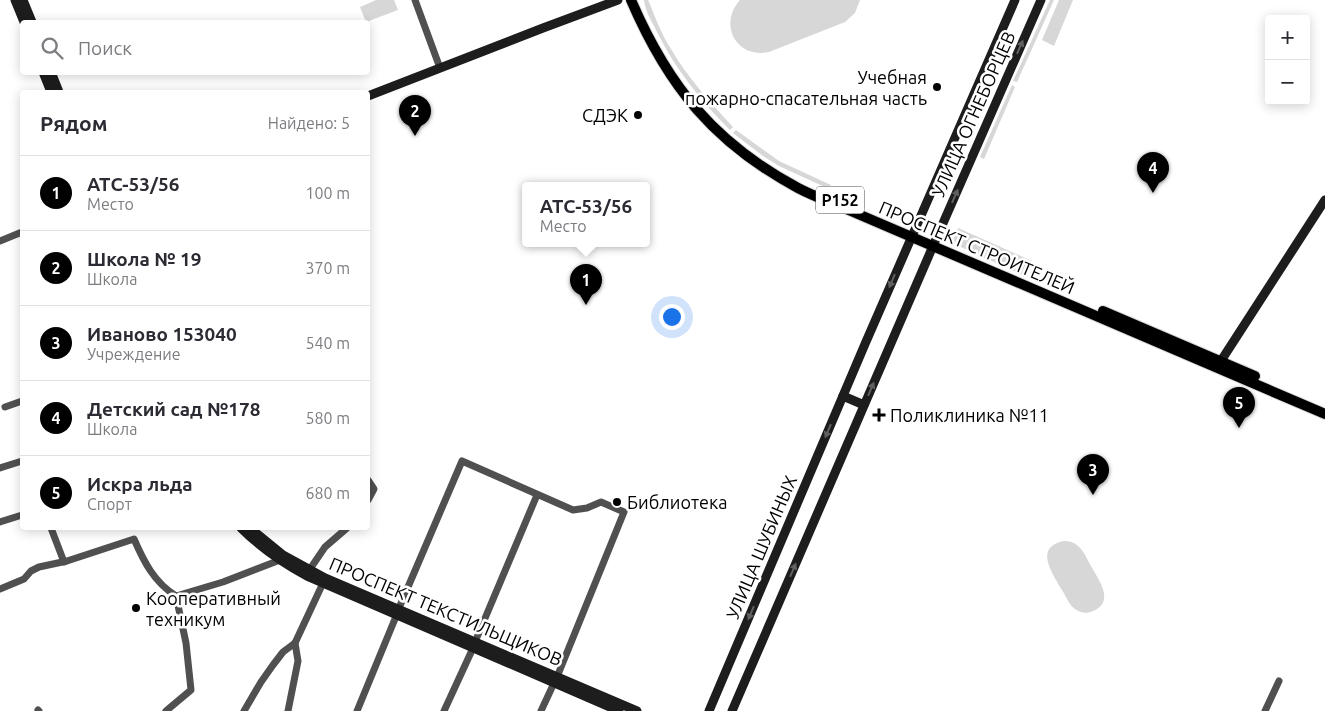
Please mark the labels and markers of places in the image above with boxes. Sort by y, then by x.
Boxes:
place label: Учебная пожарно-спасательная часть [685,67,927,108]
marker: Учебная пожарно-спасательная часть [931,81,943,93]
pin: 2 [399,95,431,136]
place label: СДЭК [582,105,628,125]
marker: СДЭК [632,109,644,121]
pin: 4 [1137,152,1169,193]
pin: 1 [570,264,602,305]
pin: 5 [1223,387,1255,428]
place label: Поликлиника №11 [890,405,1049,425]
marker: Поликлиника №11 [872,408,886,422]
pin: 3 [1077,454,1109,495]
place label: Библиотека [627,492,727,512]
marker: Библиотека [611,496,623,508]
place label: Кооперативный техникум [146,588,281,629]
marker: Кооперативный техникум [130,602,142,614]

